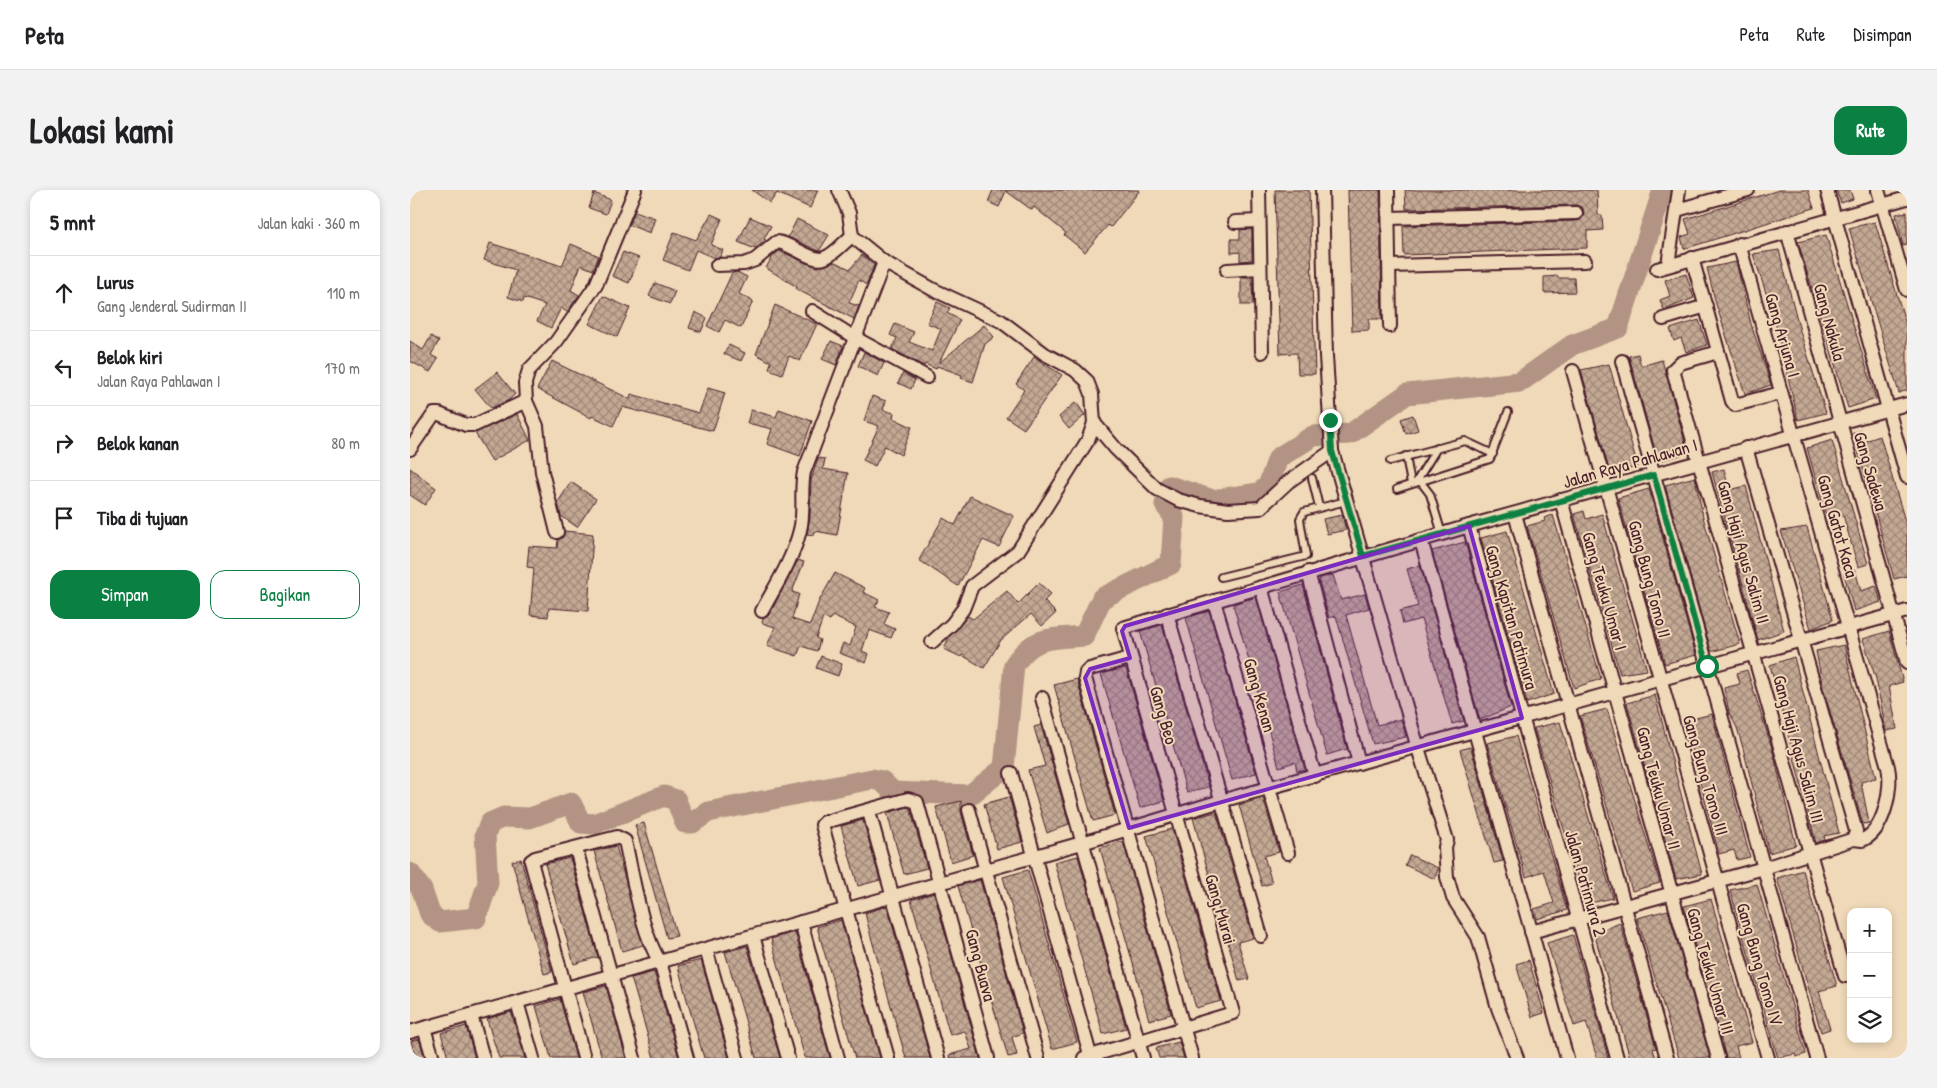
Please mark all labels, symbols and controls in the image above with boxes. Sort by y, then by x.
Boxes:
text: Peta [25,19,64,51]
text: Peta [1740,22,1769,47]
text: Rute [1797,22,1825,47]
text: Disimpan [1853,22,1912,47]
button: Rute [1834,106,1907,155]
text: Lokasi kami [30,107,175,154]
text: 5 mnt [50,208,95,237]
text: Jalan kaki · 360 m [257,212,360,234]
text: Lurus [97,269,134,295]
icon: ahead [50,279,78,307]
street label: Gang Nakula [1808,281,1852,363]
text: 110 m [327,282,360,304]
street label: Gang Arjuna I [1759,290,1807,380]
text: Gang Jenderal Sudirman II [97,295,247,317]
text: Belok kiri [97,344,163,370]
icon: left [50,354,78,382]
text: 170 m [325,357,360,379]
text: Jalan Raya Pahlawan I [97,370,220,392]
route end [1319,409,1342,432]
icon: right [50,429,78,457]
street label: Gang Sadewa [1848,429,1894,513]
text: Belok kanan [97,430,179,456]
text: 80 m [331,432,360,454]
street label: Jalan Raya Pahlawan I [1560,432,1700,494]
street label: Gang Gatot Kaca [1811,472,1865,580]
street label: Gang Haji Agus Salim II [1712,477,1776,627]
icon: arrive [50,504,78,532]
text: Tiba di tujuan [97,505,188,531]
street label: Gang Bung Tomo II [1622,518,1678,640]
street label: Gang Teuku Umar I [1576,529,1634,653]
street label: Gang Kapitan Patimura [1479,542,1545,692]
button: Simpan [50,570,200,619]
button: Bagikan [210,570,360,619]
street label: Gang Kenan [1238,655,1282,735]
route start [1696,655,1719,678]
street label: Gang Haji Agus Salim III [1767,672,1831,826]
street label: Gang Beo [1144,683,1184,747]
street label: Gang Bung Tomo III [1677,712,1735,838]
street label: Gang Teuku Umar II [1631,724,1687,852]
street label: Jalan Patimura 2 [1559,827,1613,940]
street label: Gang Murai [1199,871,1243,947]
street label: Gang Bung Tomo IV [1731,900,1790,1029]
street label: Gang Teuku Umar III [1681,905,1741,1037]
map controls [1847,908,1892,1043]
button: + [1847,908,1892,953]
street label: Gang Buava [959,926,1003,1004]
button: − [1847,953,1892,998]
button: layers [1847,998,1892,1043]

